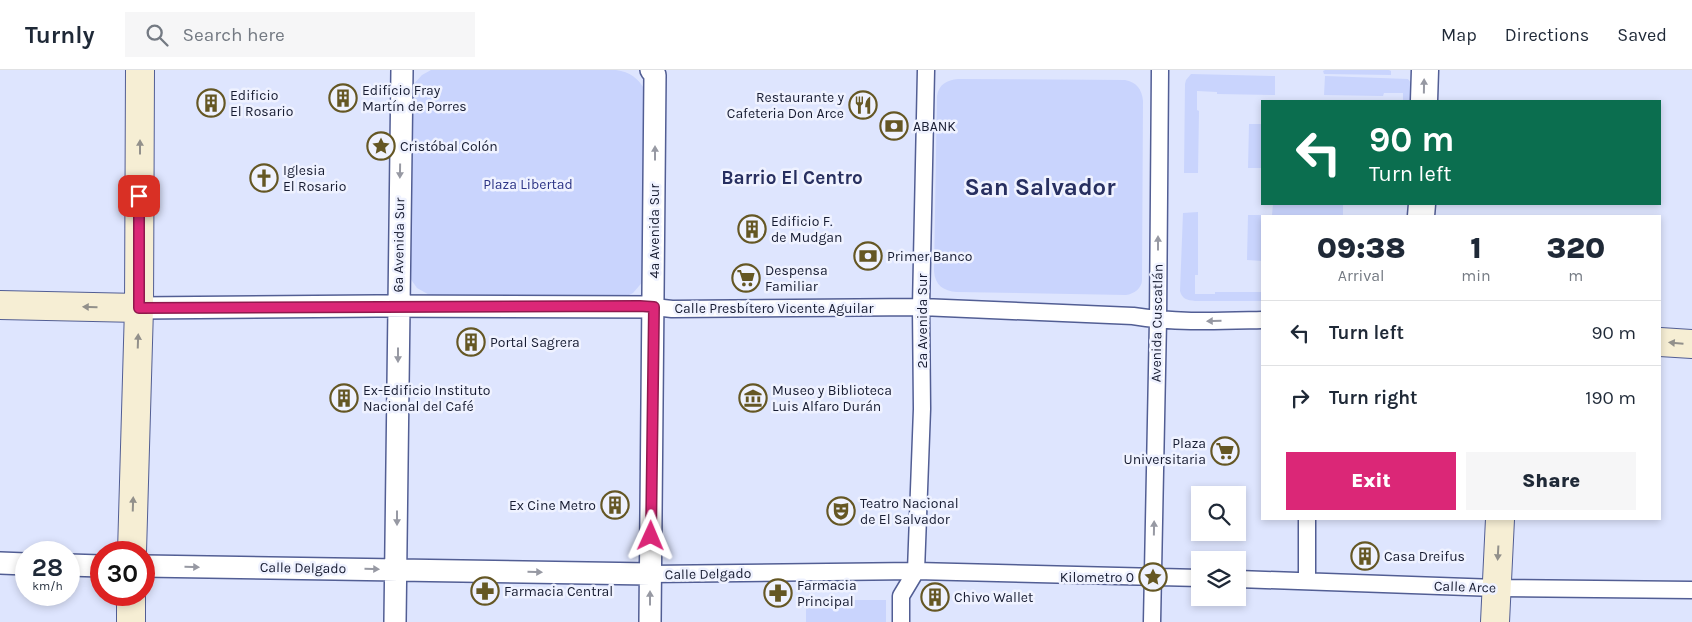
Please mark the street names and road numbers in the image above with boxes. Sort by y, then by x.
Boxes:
street label: 4a Avenida Sur [646,183,663,278]
street label: 6a Avenida Sur [390,196,408,293]
street label: Avenida Cuscatlán [1147,264,1167,382]
street label: 2a Avenida Sur [914,273,931,369]
street label: Calle Presbítero Vicente Aguilar [675,300,874,317]
street label: Calle Delgado [260,559,346,577]
street label: Calle Delgado [665,565,751,583]
street label: Calle Arce [1434,577,1496,597]

